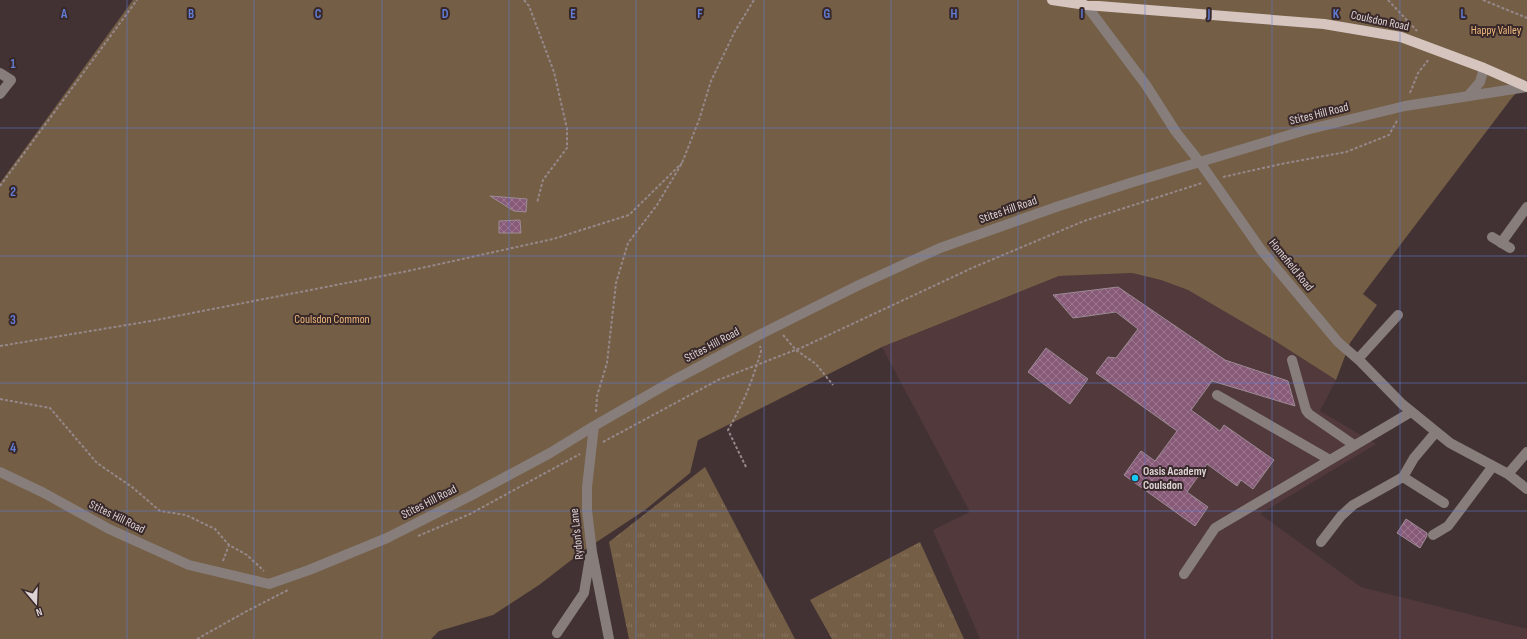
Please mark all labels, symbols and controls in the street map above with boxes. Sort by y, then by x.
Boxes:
text: A [60,6,68,22]
text: B [188,6,194,22]
text: C [315,6,322,22]
text: D [442,6,449,22]
text: E [570,6,576,22]
text: F [697,6,703,22]
text: G [824,6,831,22]
text: H [951,6,958,22]
text: I [1081,6,1084,22]
text: J [1207,6,1211,22]
text: K [1333,6,1340,22]
text: L [1460,6,1466,22]
street label: Coulsdon Road [1349,8,1411,34]
park label: Happy Valley [1471,23,1522,38]
text: 1 [10,56,16,72]
street label: Stites Hill Road [1288,99,1350,129]
text: 2 [10,184,16,200]
street label: Stites Hill Road [977,193,1039,227]
street label: Homefield Road [1265,236,1317,294]
text: 3 [10,312,16,328]
park label: Coulsdon Common [294,312,370,327]
street label: Stites Hill Road [682,324,742,366]
text: 4 [10,440,16,456]
place label: Oasis Academy Coulsdon [1143,464,1207,493]
marker: Oasis Academy Coulsdon [1130,473,1140,483]
street label: Stites Hill Road [399,482,459,522]
street label: Stites Hill Road [87,497,147,537]
street label: Rydon's Lane [567,507,587,560]
north arrow [16,583,56,623]
text: N [34,605,44,619]

